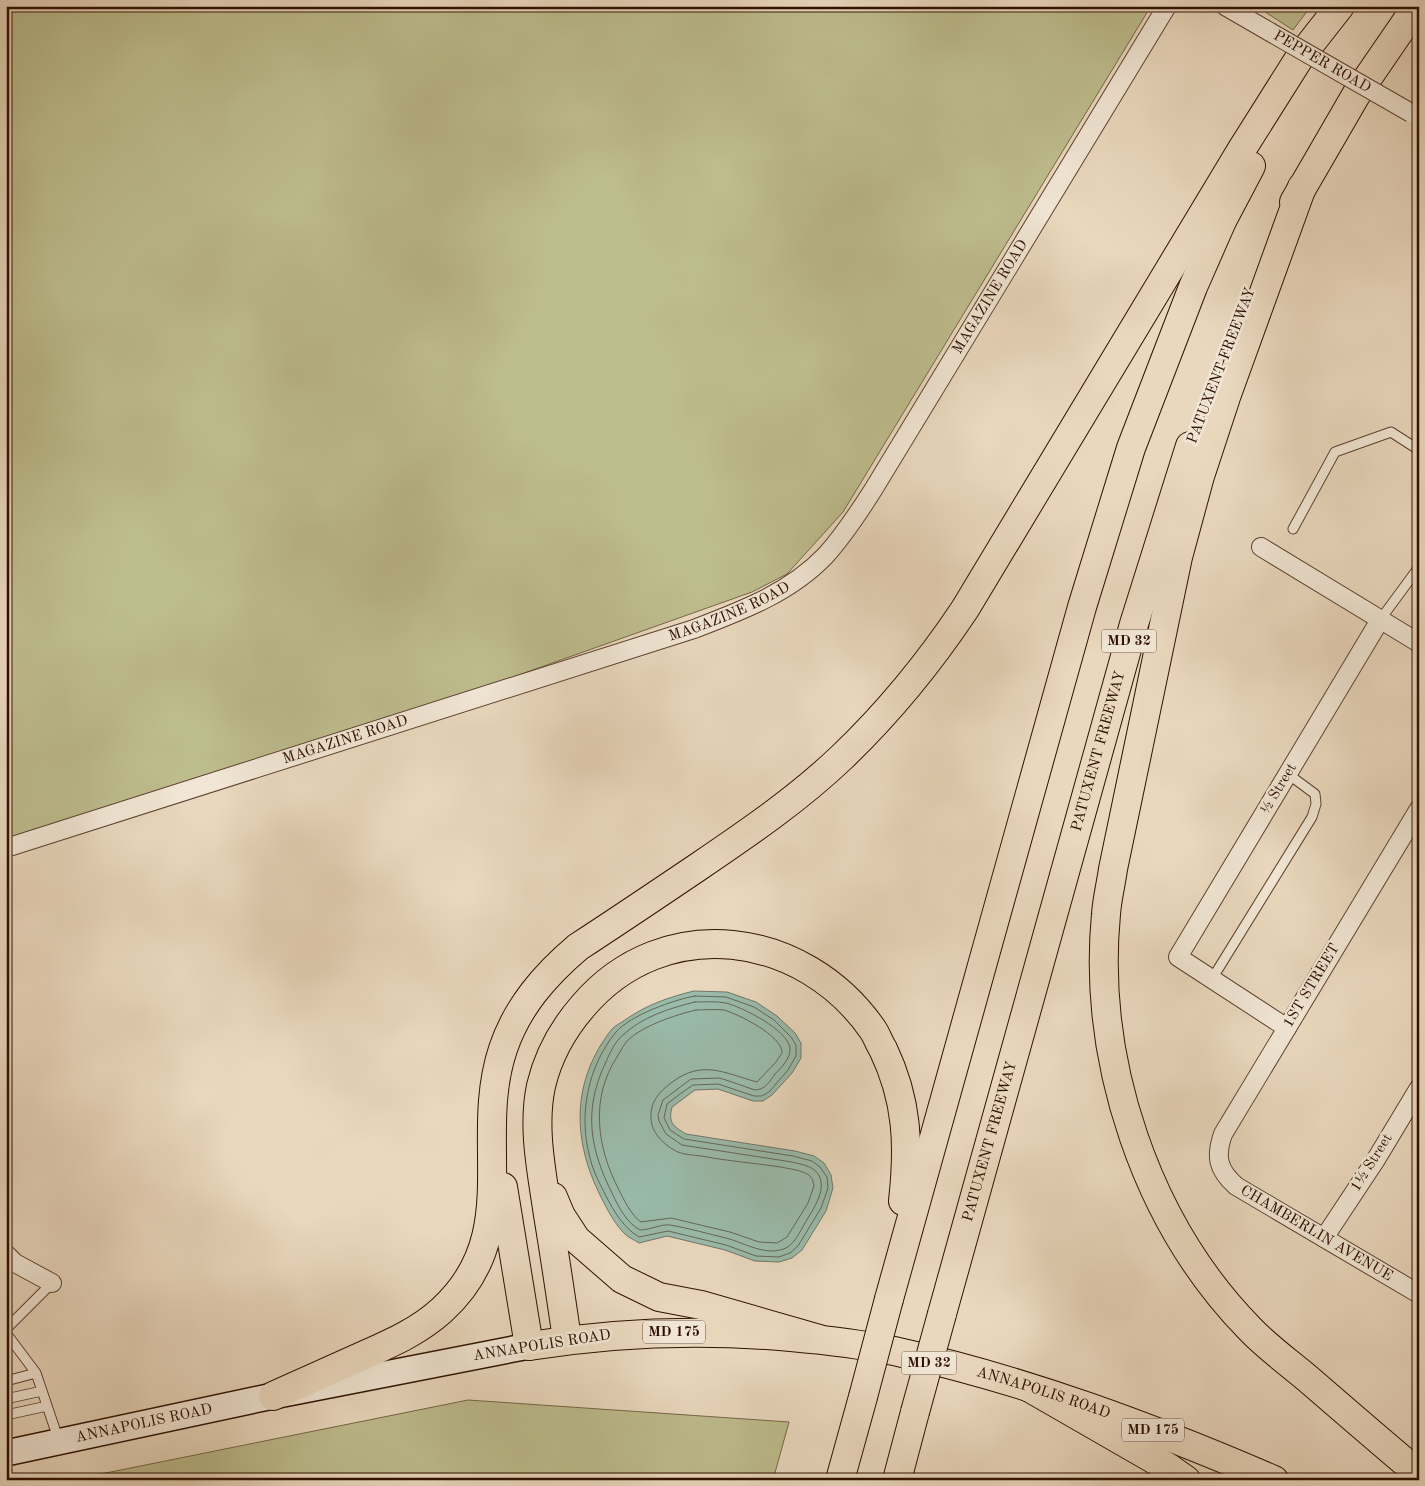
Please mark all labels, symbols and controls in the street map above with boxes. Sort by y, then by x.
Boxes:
street label: PEPPER ROAD [1271,28,1373,96]
street label: MAGAZINE ROAD [950,237,1031,356]
street label: PATUXENT FREEWAY [1185,286,1259,446]
street label: MAGAZINE ROAD [667,579,792,644]
road number: MD 32 [1102,630,1156,652]
street label: PATUXENT FREEWAY [1069,669,1128,833]
street label: MAGAZINE ROAD [281,713,410,767]
street label: ½ Street [1258,761,1300,817]
street label: 1ST STREET [1281,941,1343,1031]
street label: PATUXENT FREEWAY [961,1060,1019,1223]
street label: 1½ Street [1348,1131,1396,1195]
street label: CHAMBERLIN AVENUE [1238,1183,1395,1284]
road number: MD 175 [643,1320,705,1344]
street label: ANNAPOLIS ROAD [472,1328,612,1364]
road number: MD 32 [902,1352,956,1375]
street label: ANNAPOLIS ROAD [975,1365,1112,1422]
street label: ANNAPOLIS ROAD [74,1402,214,1445]
road number: MD 175 [1122,1418,1184,1442]

